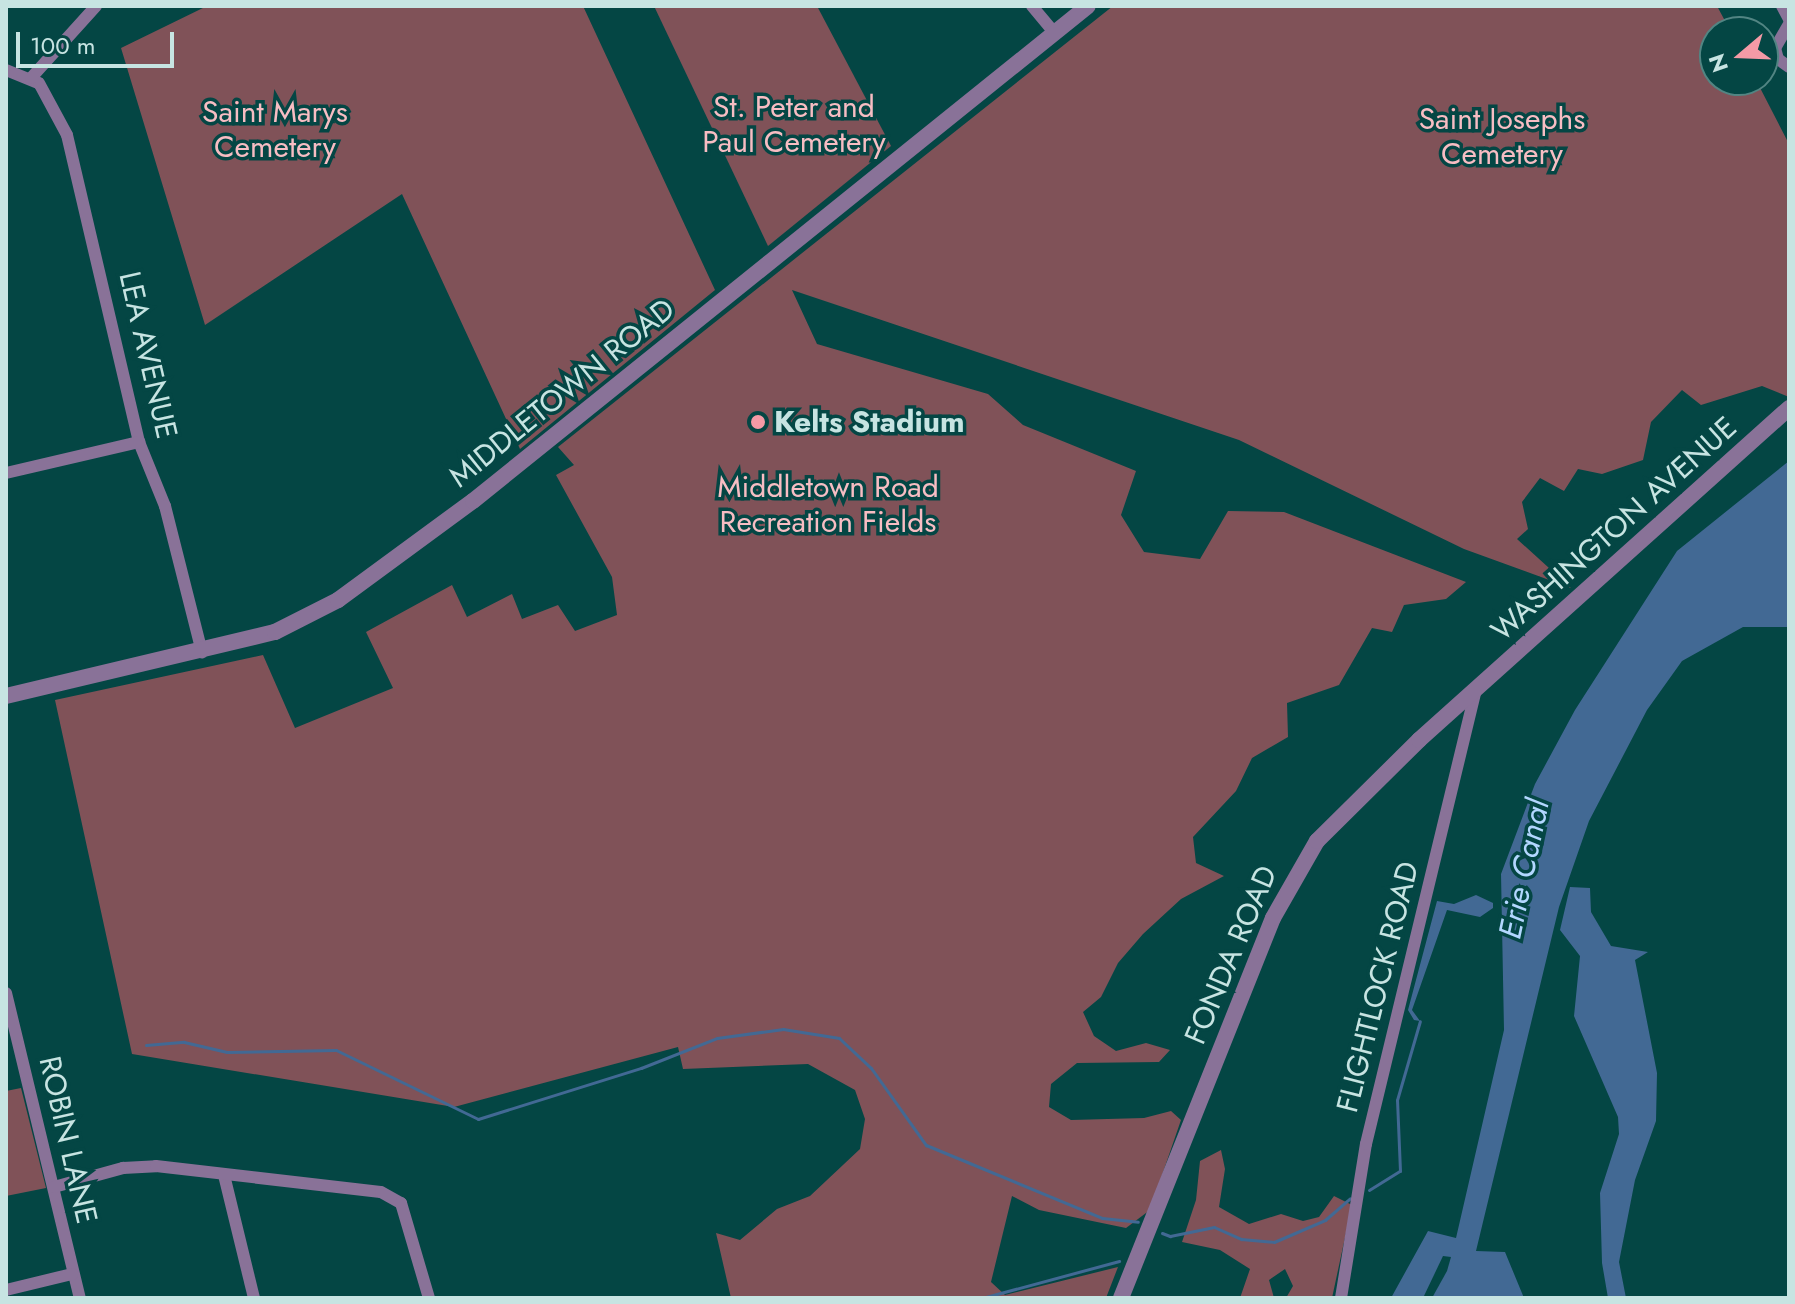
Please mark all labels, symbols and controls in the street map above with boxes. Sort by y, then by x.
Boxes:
scale bar [20,16,178,66]
north arrow [1699,16,1779,96]
text: 100 m [30,28,96,63]
text: N [1700,50,1736,77]
park label: St. Peter and Paul Cemetery [702,89,886,160]
park label: Saint Marys Cemetery [202,94,348,164]
park label: Saint Josephs Cemetery [1419,101,1585,172]
street label: LEA AVENUE [111,268,185,442]
street label: MIDDLETOWN ROAD [442,291,682,495]
place label: Kelts Stadium [774,404,965,440]
street label: WASHINGTON AVENUE [1484,409,1744,649]
marker: Kelts Stadium [749,413,767,431]
park label: Middletown Road Recreation Fields [717,469,939,540]
water label: Erie Canal [1491,796,1557,942]
street label: FLIGHTLOCK ROAD [1329,858,1427,1116]
street label: FONDA ROAD [1177,860,1285,1050]
street label: ROBIN LANE [31,1053,105,1227]

